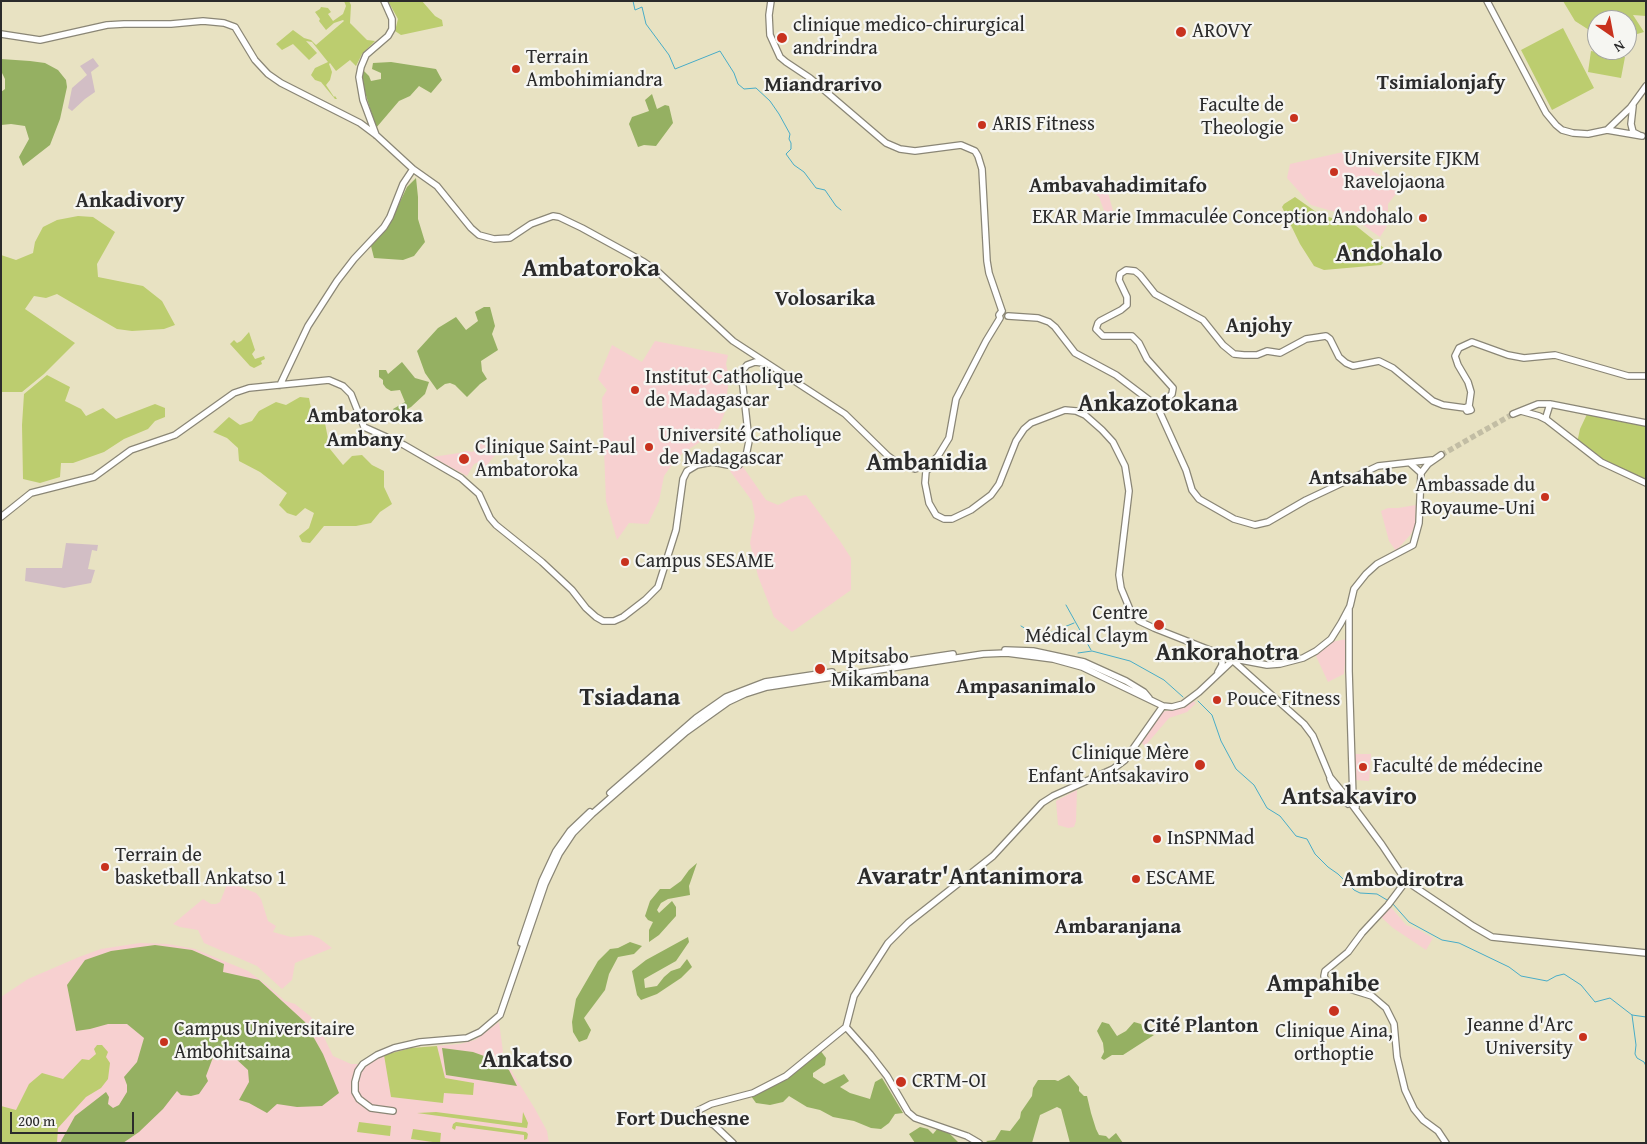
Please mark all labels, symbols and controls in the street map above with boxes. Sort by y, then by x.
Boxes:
north arrow [1587,10,1637,60]
place label: clinique medico-chirurgical andrindra [793,14,1025,61]
place label: AROVY [1192,20,1252,44]
marker: AROVY [1174,25,1188,39]
marker: clinique medico-chirurgical andrindra [775,31,789,45]
text: N [1610,36,1629,58]
place label: Terrain Ambohimiandra [526,46,663,93]
marker: Terrain Ambohimiandra [510,63,522,75]
district label: Tsimialonjafy [1377,71,1505,97]
district label: Miandrarivo [764,73,882,99]
place label: Faculte de Theologie [1199,94,1284,141]
marker: Faculte de Theologie [1288,112,1300,124]
place label: ARIS Fitness [992,113,1095,137]
marker: ARIS Fitness [976,119,988,131]
place label: Universite FJKM Ravelojaona [1344,148,1480,195]
marker: Universite FJKM Ravelojaona [1328,166,1340,178]
district label: Ambavahadimitafo [1029,174,1207,200]
district label: Ankadivory [75,189,185,215]
place label: EKAR Marie Immaculée Conception Andohalo [1032,206,1413,230]
marker: EKAR Marie Immaculée Conception Andohalo [1417,212,1429,224]
district label: Andohalo [1335,240,1443,270]
district label: Ambatoroka [522,255,660,285]
district label: Volosarika [775,287,875,313]
district label: Anjohy [1226,314,1292,340]
place label: Institut Catholique de Madagascar [645,366,803,413]
marker: Institut Catholique de Madagascar [629,384,641,396]
district label: Ankazotokana [1078,390,1238,420]
district label: Ambatoroka Ambany [307,404,423,454]
place label: Université Catholique de Madagascar [659,424,841,471]
place label: Clinique Saint-Paul Ambatoroka [475,436,636,483]
marker: Université Catholique de Madagascar [643,441,655,453]
district label: Ambanidia [866,449,988,479]
marker: Clinique Saint-Paul Ambatoroka [457,452,471,466]
district label: Antsahabe [1309,466,1407,492]
place label: Ambassade du Royaume-Uni [1415,474,1535,521]
marker: Ambassade du Royaume-Uni [1539,491,1551,503]
place label: Campus SESAME [635,550,774,574]
marker: Campus SESAME [619,556,631,568]
place label: Centre Médical Claym [1025,602,1148,649]
marker: Centre Médical Claym [1152,618,1166,632]
district label: Ankorahotra [1155,639,1299,669]
place label: Mpitsabo Mikambana [831,646,929,693]
marker: Mpitsabo Mikambana [813,662,827,676]
district label: Ampasanimalo [956,675,1096,701]
district label: Tsiadana [580,684,680,714]
place label: Pouce Fitness [1227,688,1340,712]
marker: Pouce Fitness [1211,694,1223,706]
place label: Clinique Mère Enfant Antsakaviro [1028,742,1189,789]
place label: Faculté de médecine [1373,755,1543,779]
marker: Clinique Mère Enfant Antsakaviro [1193,758,1207,772]
marker: Faculté de médecine [1357,761,1369,773]
district label: Antsakaviro [1281,783,1417,813]
place label: InSPNMad [1167,827,1254,851]
marker: InSPNMad [1151,833,1163,845]
place label: Terrain de basketball Ankatso 1 [115,844,287,891]
marker: Terrain de basketball Ankatso 1 [99,861,111,873]
district label: Avaratr'Antanimora [857,863,1083,893]
place label: ESCAME [1146,867,1215,891]
district label: Ambodirotra [1342,868,1464,894]
marker: ESCAME [1130,873,1142,885]
district label: Ambaranjana [1055,915,1181,941]
district label: Ampahibe [1267,970,1379,1000]
marker: Clinique Aina, orthoptie [1327,1004,1341,1018]
district label: Cité Planton [1144,1014,1258,1040]
place label: Jeanne d'Arc University [1467,1014,1573,1061]
place label: Campus Universitaire Ambohitsaina [174,1018,355,1065]
place label: Clinique Aina, orthoptie [1275,1020,1393,1067]
marker: Jeanne d'Arc University [1577,1031,1589,1043]
marker: Campus Universitaire Ambohitsaina [158,1036,170,1048]
district label: Ankatso [481,1046,573,1076]
place label: CRTM-OI [912,1070,987,1094]
marker: CRTM-OI [894,1075,908,1089]
scale bar [12,1102,136,1134]
district label: Fort Duchesne [616,1107,750,1133]
text: 200 m [18,1110,55,1131]

